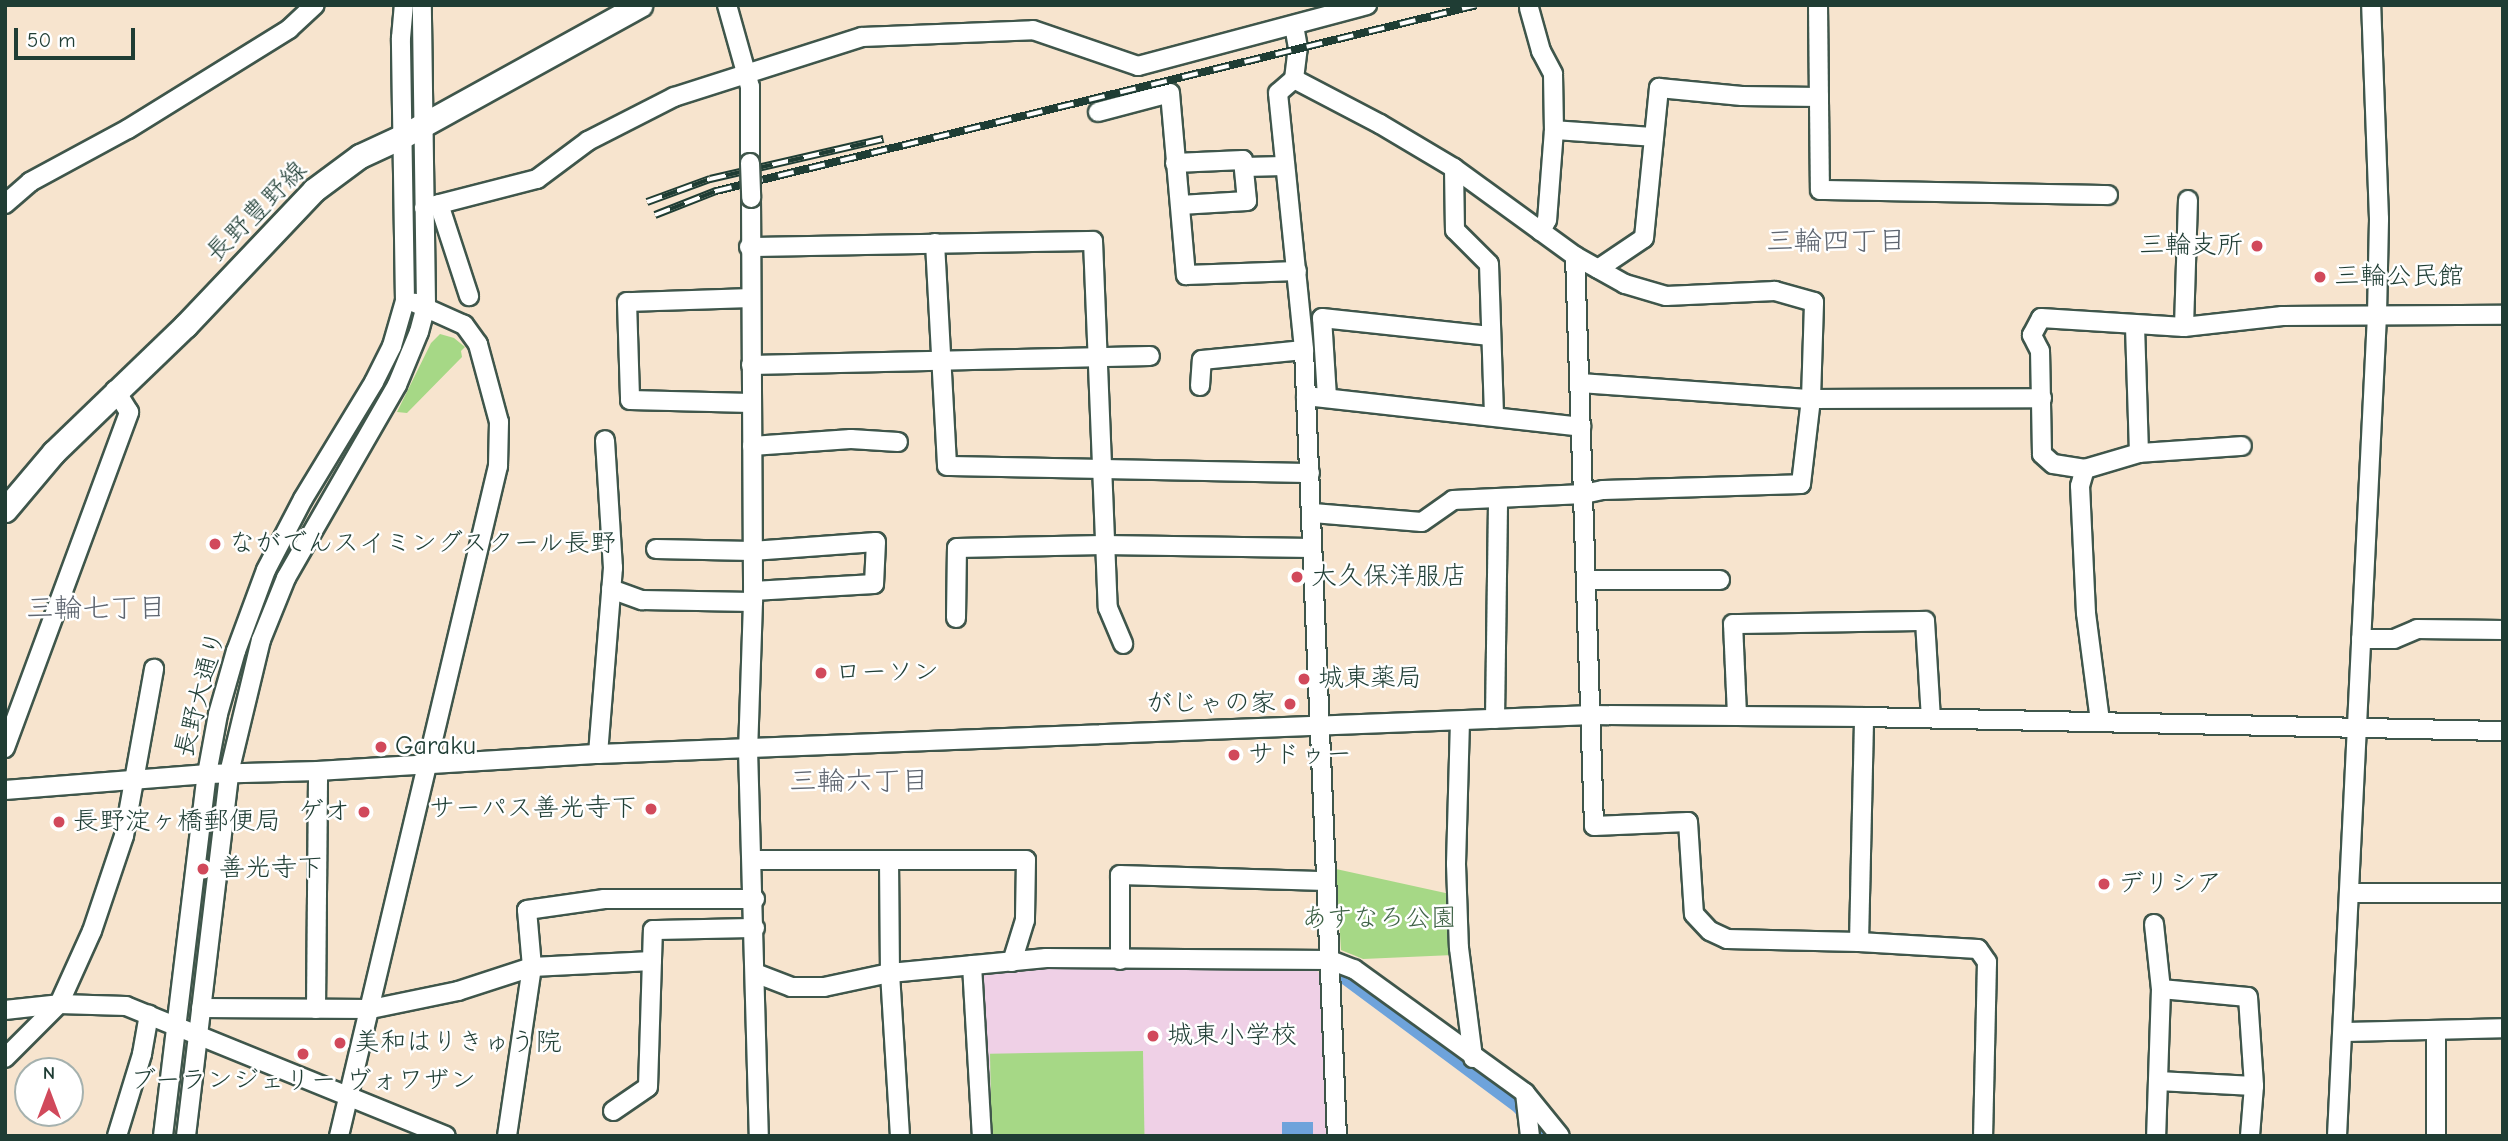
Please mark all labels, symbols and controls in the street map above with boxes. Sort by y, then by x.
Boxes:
scale bar [18,14,138,58]
text: 50 m [27,28,76,52]
street label: 長野豊野線 [200,155,314,269]
district label: 三輪四丁目 [1766,224,1906,258]
place label: 三輪支所 [2139,230,2243,262]
marker: 三輪支所 [2249,238,2265,254]
place label: 三輪公民館 [2334,261,2464,293]
marker: 三輪公民館 [2312,269,2328,285]
place label: ながでんスイミングスクール長野 [229,528,619,560]
marker: ながでんスイミングスクール長野 [207,536,223,552]
place label: 大久保洋服店 [1311,561,1467,593]
marker: 大久保洋服店 [1289,569,1305,585]
district label: 三輪七丁目 [26,591,166,625]
street label: 長野大通り [169,627,233,761]
place label: ローソン [835,657,939,689]
place label: 城東薬局 [1318,663,1422,695]
marker: ローソン [813,665,829,681]
marker: 城東薬局 [1296,671,1312,687]
place label: がじゃの家 [1146,688,1276,720]
marker: がじゃの家 [1282,696,1298,712]
place label: Garaku [395,731,476,763]
marker: Garaku [373,739,389,755]
place label: サドゥー [1248,739,1352,771]
marker: サドゥー [1226,747,1242,763]
district label: 三輪六丁目 [789,764,929,798]
place label: サーパス善光寺下 [429,793,637,825]
place label: ゲオ [298,796,350,828]
marker: サーパス善光寺下 [643,801,659,817]
marker: ゲオ [356,804,372,820]
place label: 長野淀ヶ橋郵便局 [73,806,281,838]
marker: 長野淀ヶ橋郵便局 [51,814,67,830]
place label: 善光寺下 [219,853,323,885]
marker: 善光寺下 [193,859,213,879]
place label: デリシア [2118,868,2222,900]
marker: デリシア [2096,876,2112,892]
park label: あすなろ公園 [1301,903,1457,935]
place label: 城東小学校 [1167,1020,1297,1052]
place label: 美和はりきゅう院 [354,1027,562,1059]
marker: 城東小学校 [1145,1028,1161,1044]
marker: 美和はりきゅう院 [332,1035,348,1051]
marker: ブーランジェリー ヴォワザン [295,1046,311,1062]
north arrow [14,1057,84,1127]
text: N [43,1062,55,1084]
place label: ブーランジェリー ヴォワザン [130,1065,476,1097]

